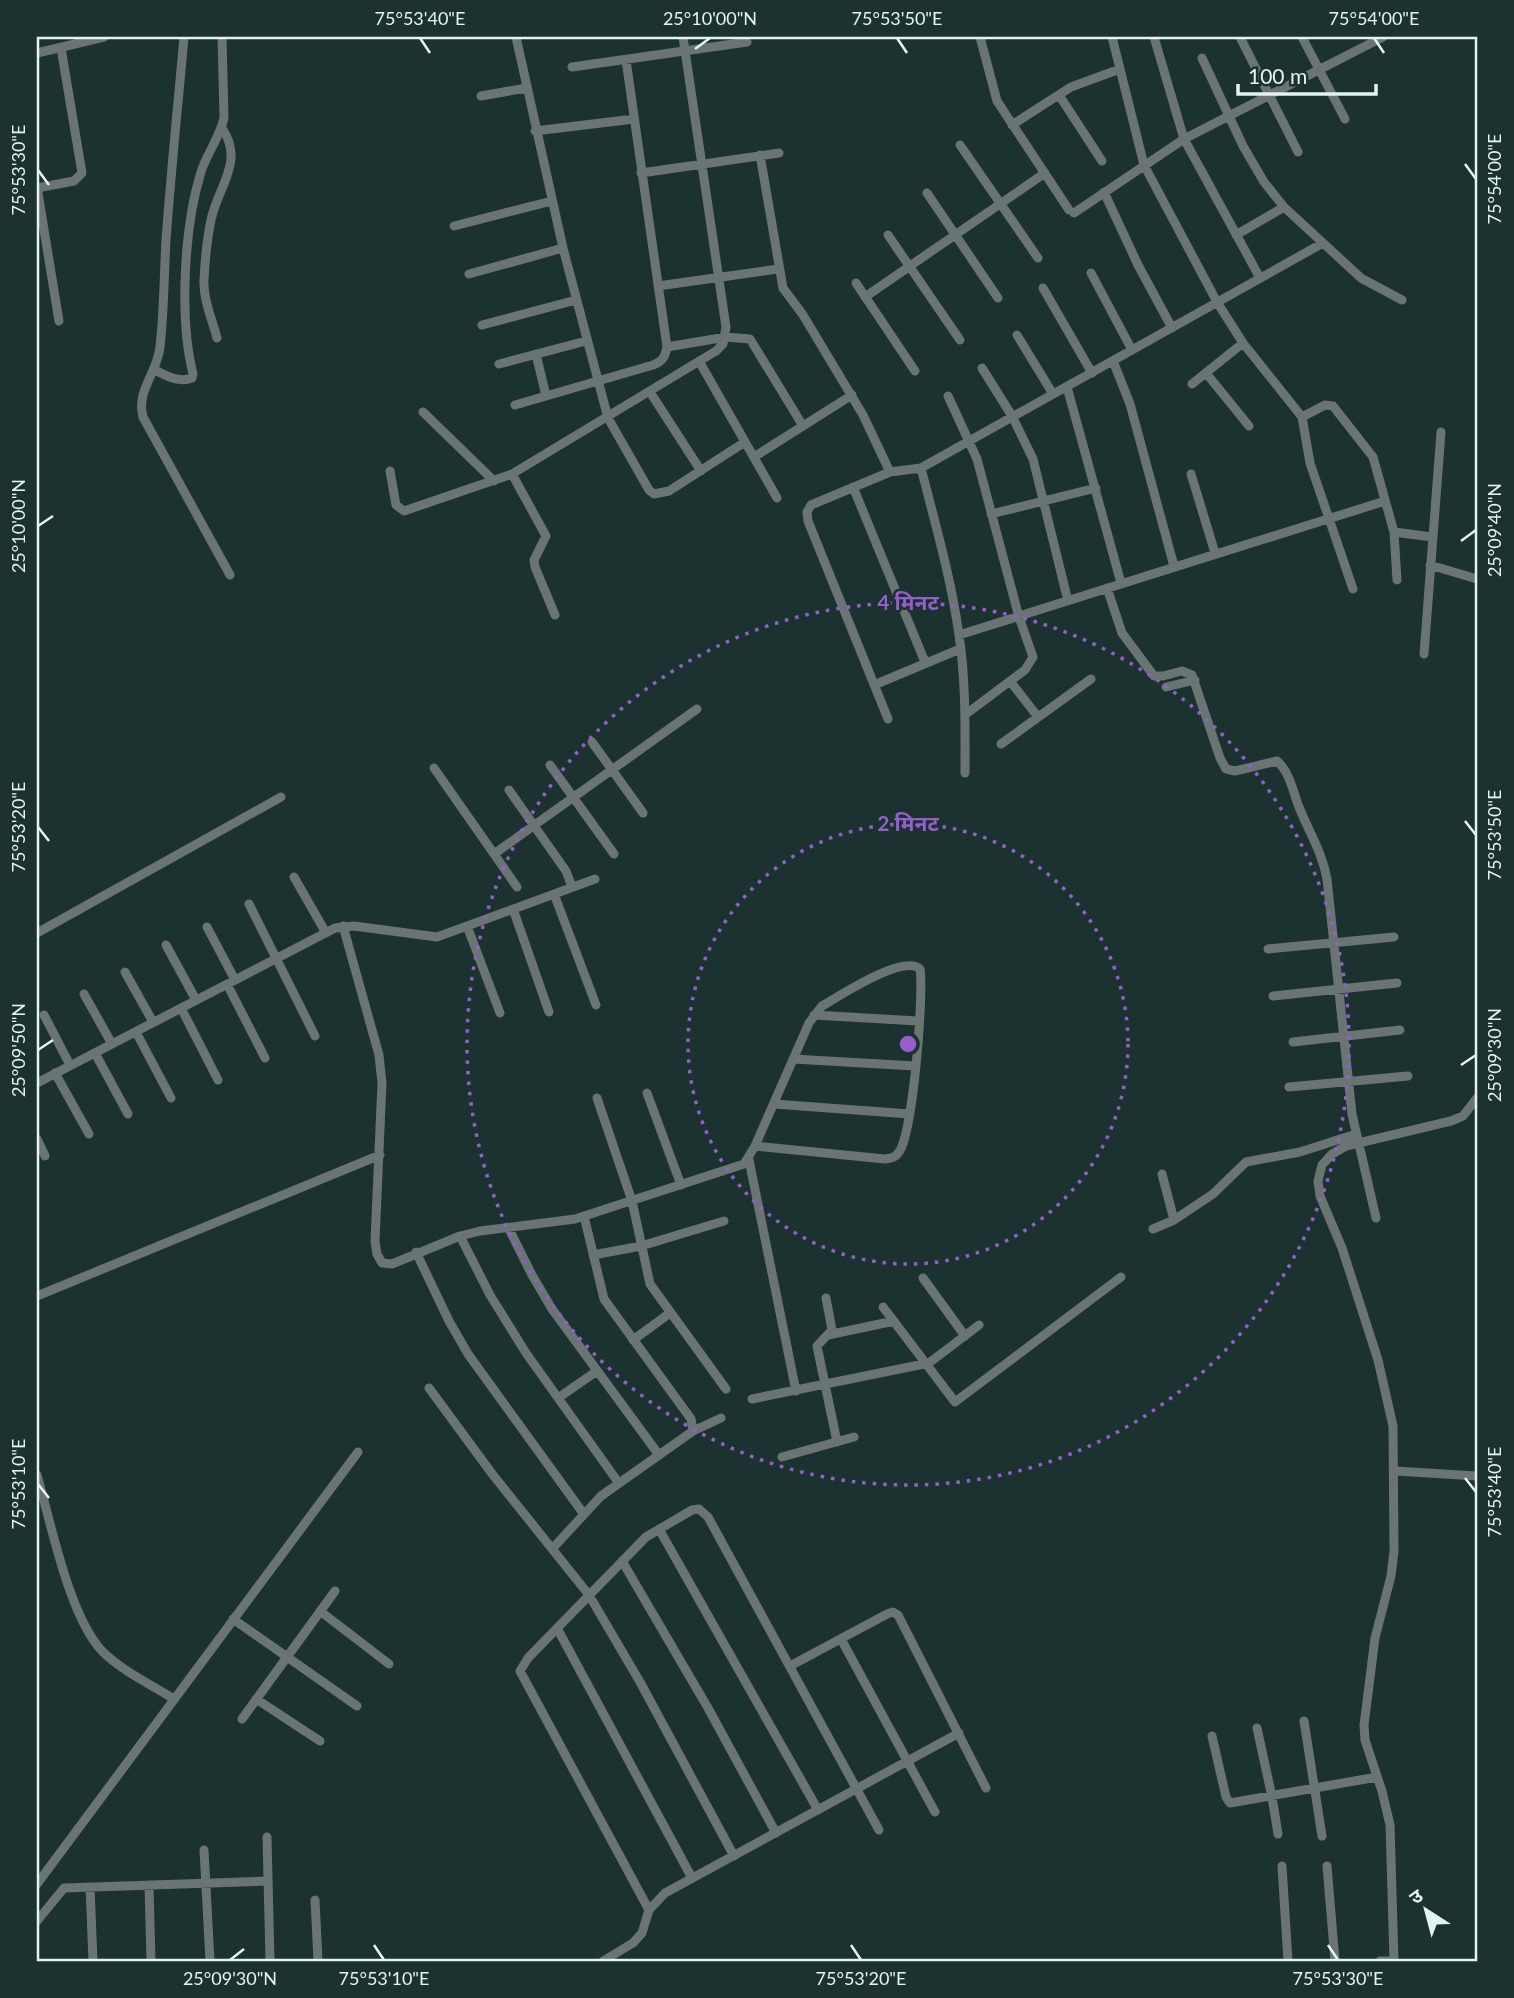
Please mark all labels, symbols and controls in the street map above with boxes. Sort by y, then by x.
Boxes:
text: 75°53'40"E [375,7,465,29]
text: 25°10'00"N [663,7,757,29]
text: 75°53'50"E [852,7,942,29]
text: 75°54'00"E [1329,7,1419,29]
scale bar [1238,52,1376,96]
text: 100 m [1248,63,1307,88]
text: 75°53'30"E [7,125,29,215]
text: 75°54'00"E [1483,134,1505,224]
text: 25°10'00"N [7,479,29,573]
text: 25°09'40"N [1483,483,1505,577]
text: 4 मिनट [877,589,939,614]
text: 75°53'20"E [7,782,29,872]
text: 75°53'50"E [1483,790,1505,880]
text: 2 मिनट [877,810,939,835]
text: 25°09'50"N [7,1003,29,1097]
text: 25°09'30"N [1483,1008,1505,1102]
centre of rings [896,1032,920,1056]
text: 75°53'10"E [7,1439,29,1529]
text: 75°53'40"E [1483,1447,1505,1537]
north arrow [1392,1876,1462,1946]
text: उ [1404,1883,1428,1908]
text: 25°09'30"N [183,1967,277,1989]
text: 75°53'10"E [339,1967,429,1989]
text: 75°53'20"E [816,1967,906,1989]
text: 75°53'30"E [1293,1967,1383,1989]

